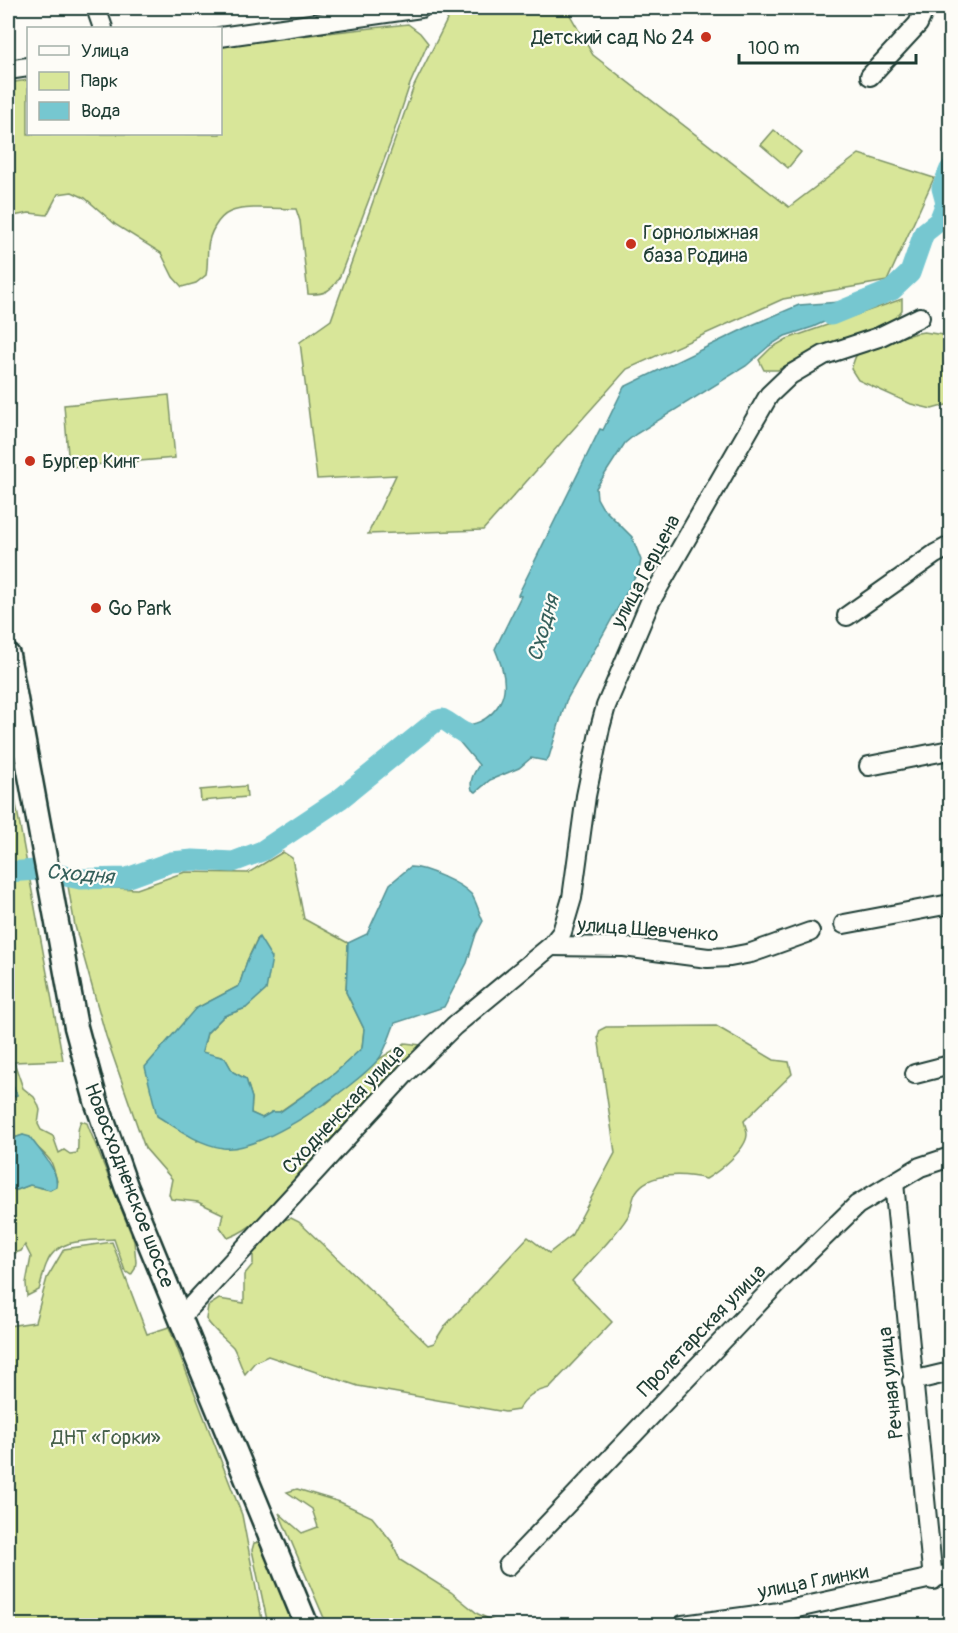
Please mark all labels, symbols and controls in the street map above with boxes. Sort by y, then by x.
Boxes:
place label: Детский сад № 24 [531,25,694,50]
legend [27,27,222,135]
scale bar [739,27,916,65]
marker: Детский сад № 24 [699,30,713,44]
text: 100 m [748,37,800,60]
text: Улица [81,40,129,63]
text: Парк [81,70,118,93]
text: Вода [81,100,120,123]
place label: Горнолыжная база Родина [643,220,758,268]
marker: Горнолыжная база Родина [624,237,638,251]
place label: Бургер Кинг [42,449,140,474]
marker: Бургер Кинг [23,454,37,468]
street label: улица Герцена [605,510,686,633]
water label: Сходня [521,590,566,664]
place label: Go Park [108,596,172,621]
marker: Go Park [89,601,103,615]
water label: Сходня [45,858,117,891]
street label: улица Шевченко [576,912,720,947]
street label: Сходненская улица [277,1039,410,1179]
street label: Новосходненское шоссе [79,1079,180,1291]
street label: Пролетарская улица [632,1259,771,1402]
street label: Речная улица [872,1326,909,1440]
park label: ДНТ «Горки» [50,1425,161,1450]
street label: улица Глинки [755,1558,871,1605]

